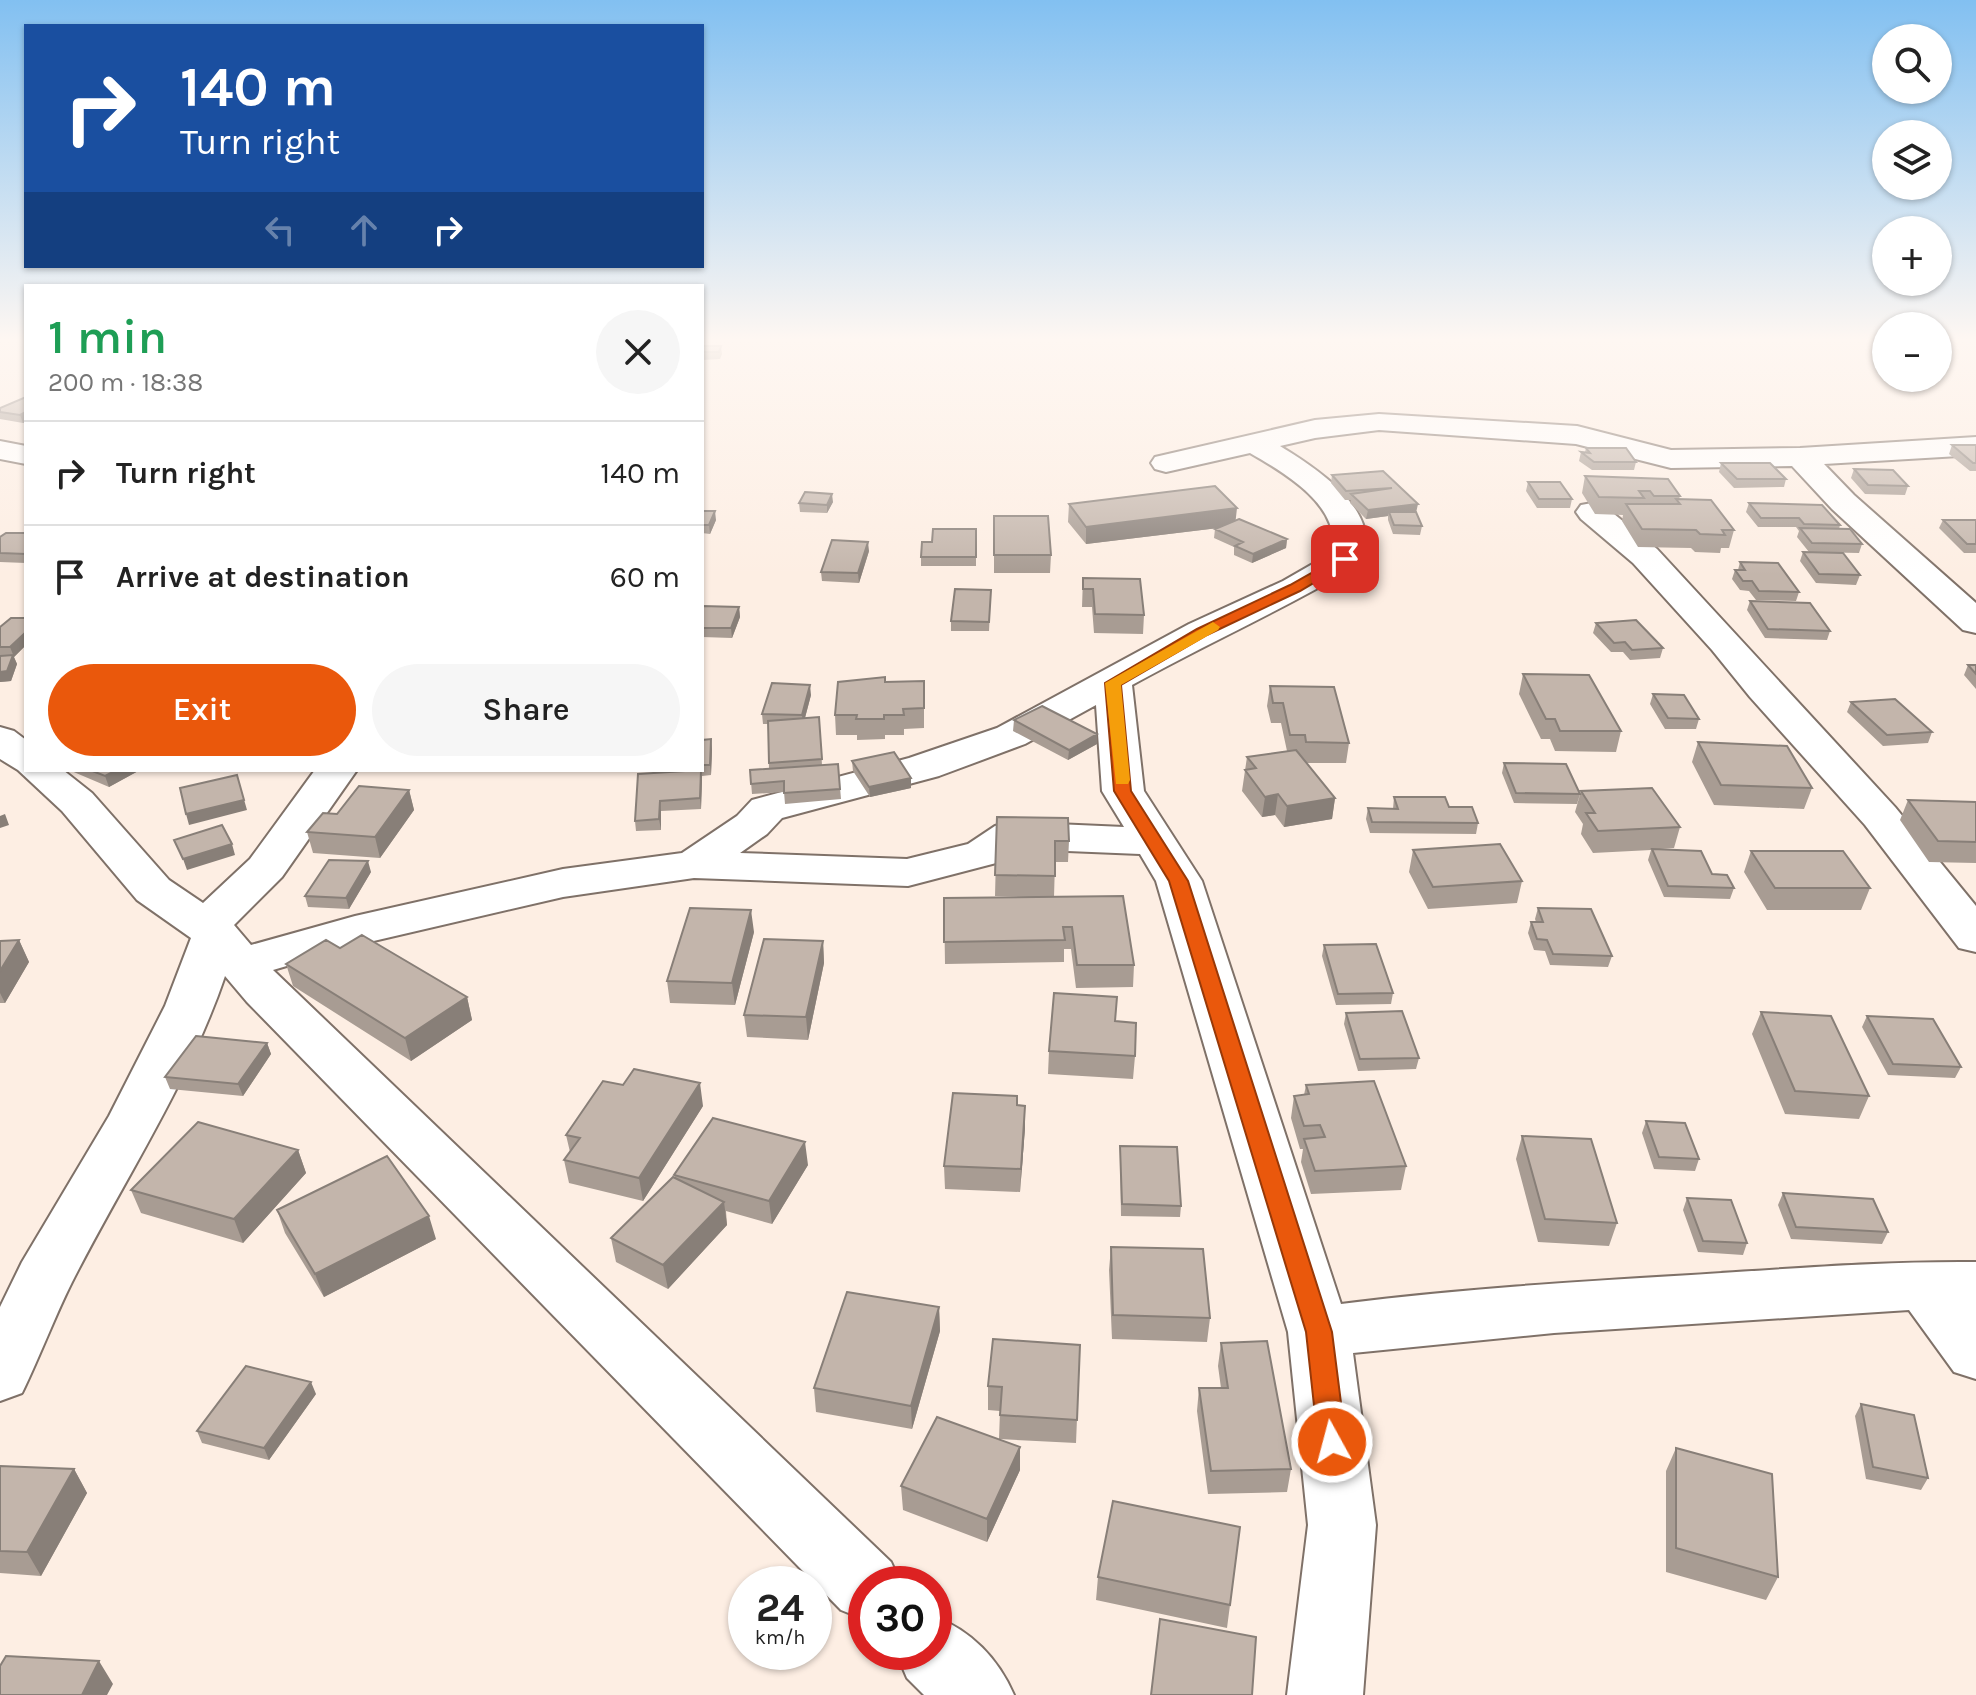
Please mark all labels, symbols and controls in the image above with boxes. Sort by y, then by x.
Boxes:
map controls [1872,24,1952,392]
button: search [1872,24,1952,104]
text: 140 m [180,54,336,119]
icon: right [48,56,152,160]
button: layers [1872,120,1952,200]
text: Turn right [180,121,340,163]
icon: left [258,208,302,252]
icon: ahead [342,208,386,252]
icon: right [426,208,470,252]
button: + [1872,216,1952,296]
text: 1 min [48,309,167,365]
button: close [596,310,680,394]
button: − [1872,312,1952,392]
text: 200 m · 18:38 [48,367,203,398]
icon: right [48,451,92,495]
text: Turn right [116,455,256,491]
text: 140 m [600,455,680,491]
pin [1311,525,1379,593]
icon: arrive [1323,537,1367,581]
icon: arrive [48,555,92,599]
text: Arrive at destination [116,559,410,595]
text: 60 m [610,559,680,595]
button: Exit [48,664,356,756]
button: Share [372,664,680,756]
position arrow [1290,1400,1374,1484]
speed limit sign: 30 [848,1566,952,1670]
text: 24 [756,1584,804,1631]
text: km/h [755,1626,805,1649]

